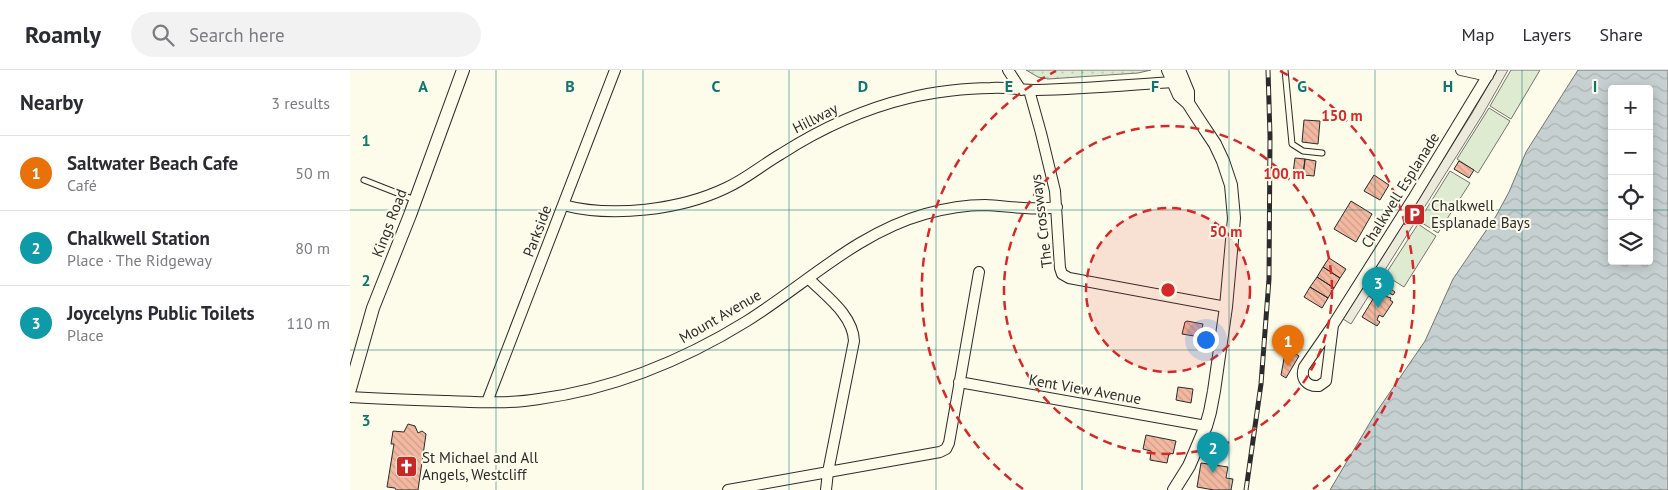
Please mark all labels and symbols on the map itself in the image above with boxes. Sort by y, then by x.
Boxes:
text: A [418,76,428,96]
text: B [565,76,575,96]
text: C [712,76,721,96]
text: D [858,76,868,96]
text: E [1005,76,1013,96]
text: F [1151,76,1159,96]
text: G [1297,76,1307,96]
text: H [1443,76,1453,96]
text: I [1593,76,1597,96]
street label: Hillway [789,99,841,137]
text: 150 m [1321,106,1363,125]
street label: Chalkwell Esplanade [1357,129,1443,251]
text: 1 [361,130,371,150]
text: 100 m [1263,164,1305,183]
street label: The Crossways [1026,173,1056,269]
street label: Kings Road [367,186,411,260]
place label: Chalkwell Esplanade Bays [1431,196,1530,232]
parking icon: Chalkwell Esplanade Bays [1403,202,1427,226]
street label: Parkside [519,203,555,259]
text: 50 m [1210,222,1242,241]
pin: 3 [1362,267,1394,308]
text: 2 [361,270,371,290]
centre of rings [1159,281,1177,299]
street label: Mount Avenue [676,285,764,347]
pin: 1 [1272,325,1304,366]
your location [1193,327,1219,353]
street label: Kent View Avenue [1027,370,1143,408]
text: 3 [361,410,371,430]
pin: 2 [1197,432,1229,473]
place label: St Michael and All Angels, Westcliff [422,448,539,484]
church icon: St Michael and All Angels, Westcliff [394,454,418,478]

